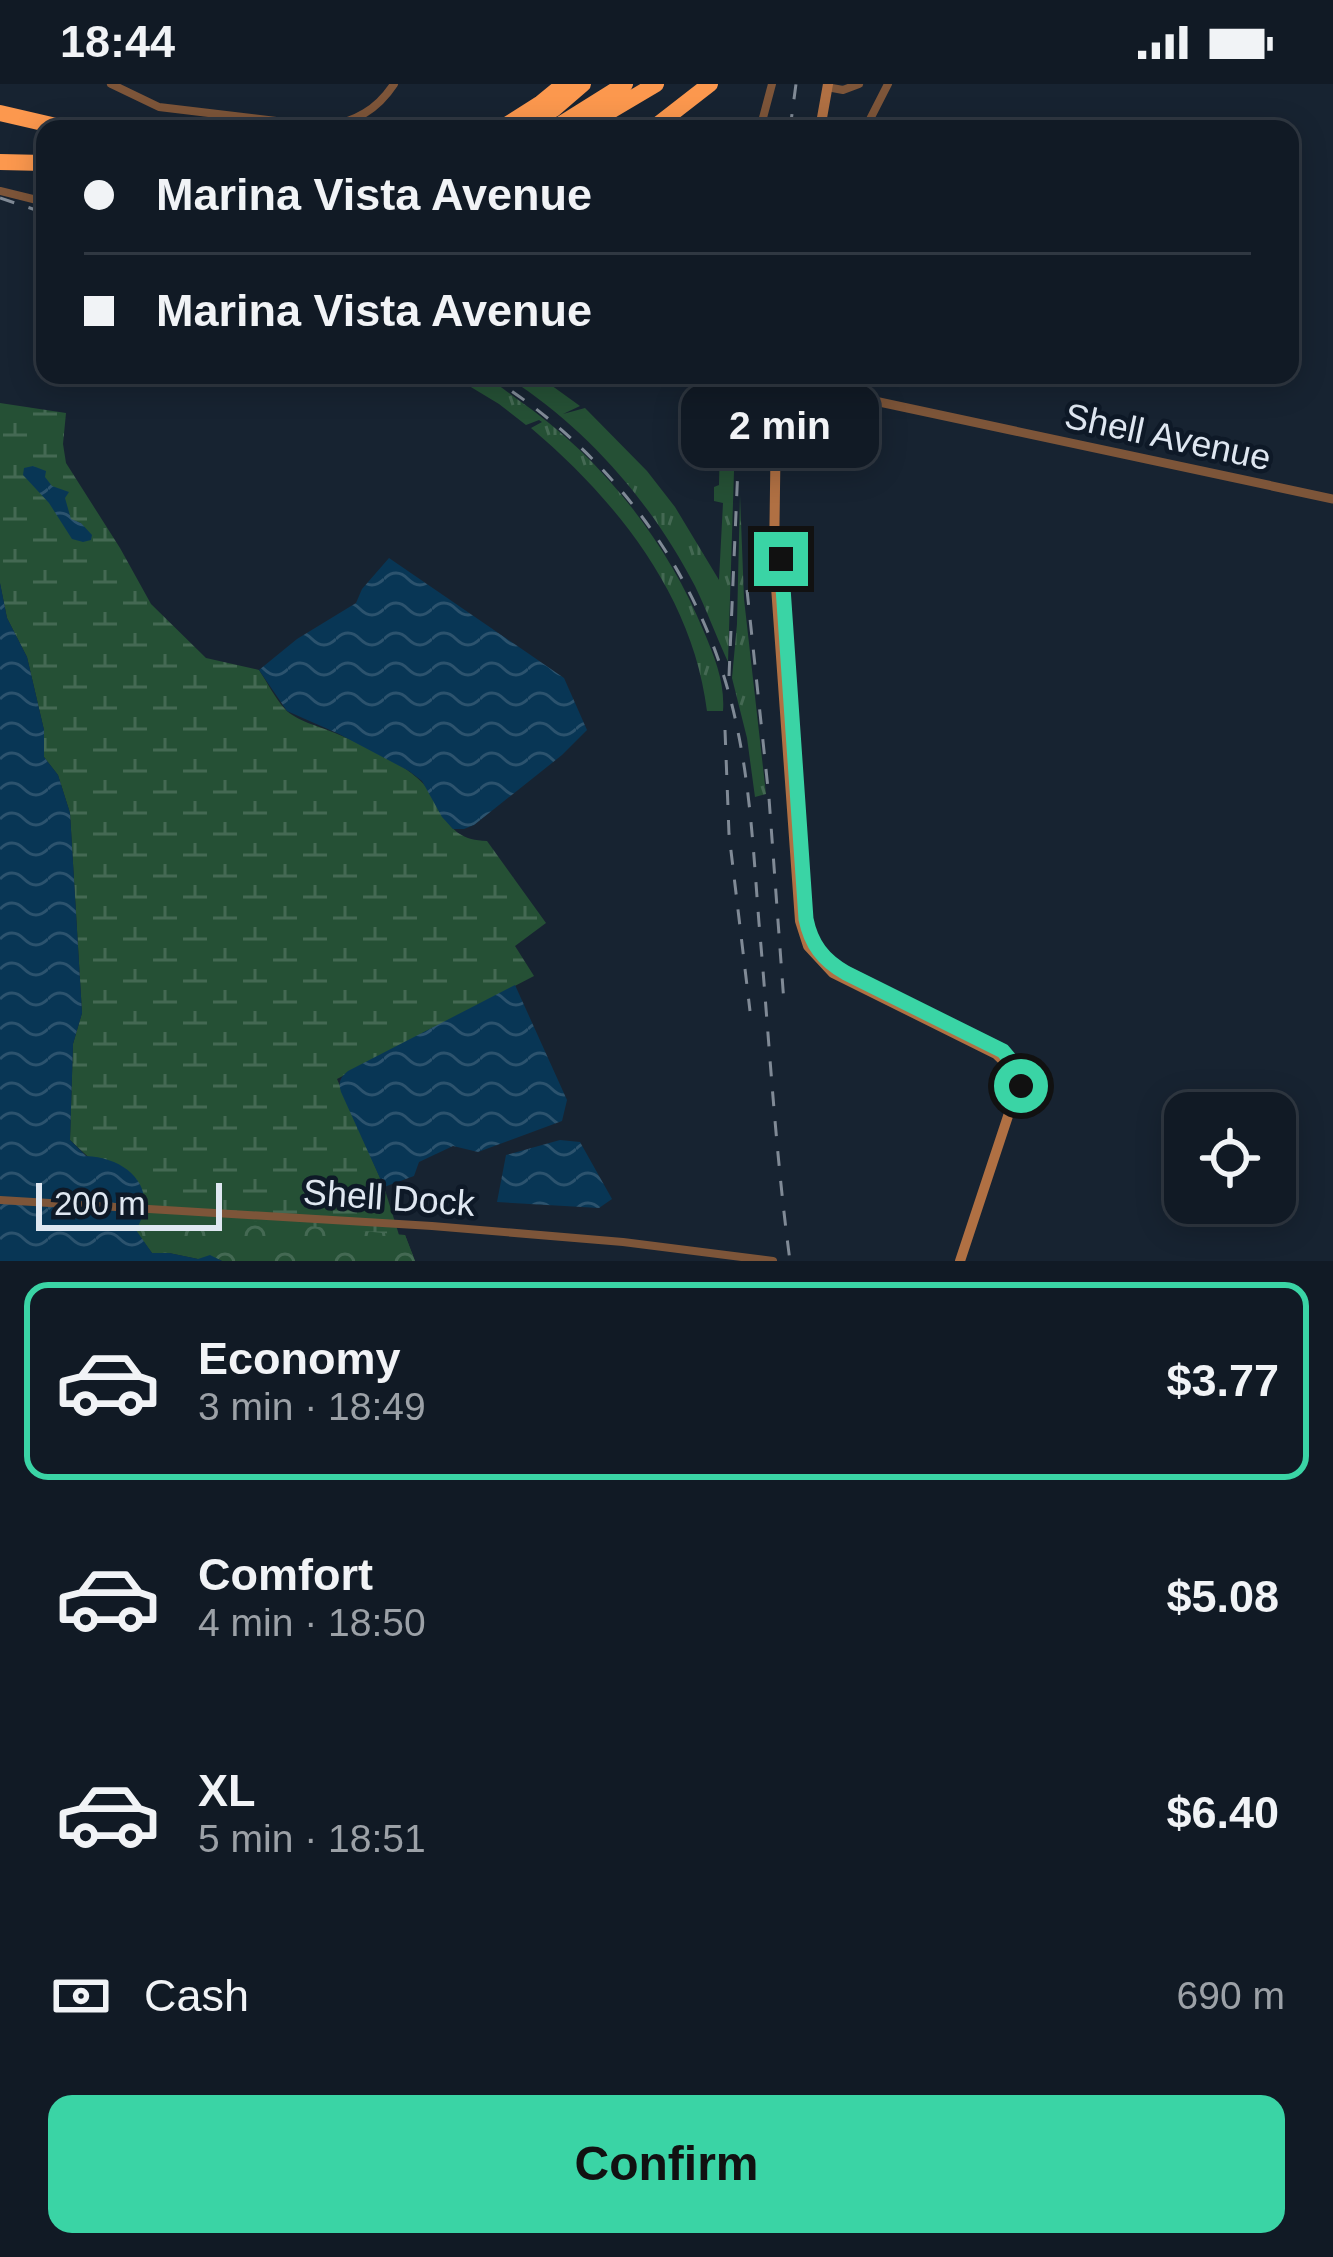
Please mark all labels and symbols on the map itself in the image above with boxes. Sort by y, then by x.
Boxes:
callout: 2 min [682,385,880,469]
street label: Shell Avenue [1061,395,1275,478]
route end [754,532,808,586]
route start [994,1059,1048,1113]
street label: Shell Dock [302,1171,477,1224]
scale bar [36,1177,222,1230]

